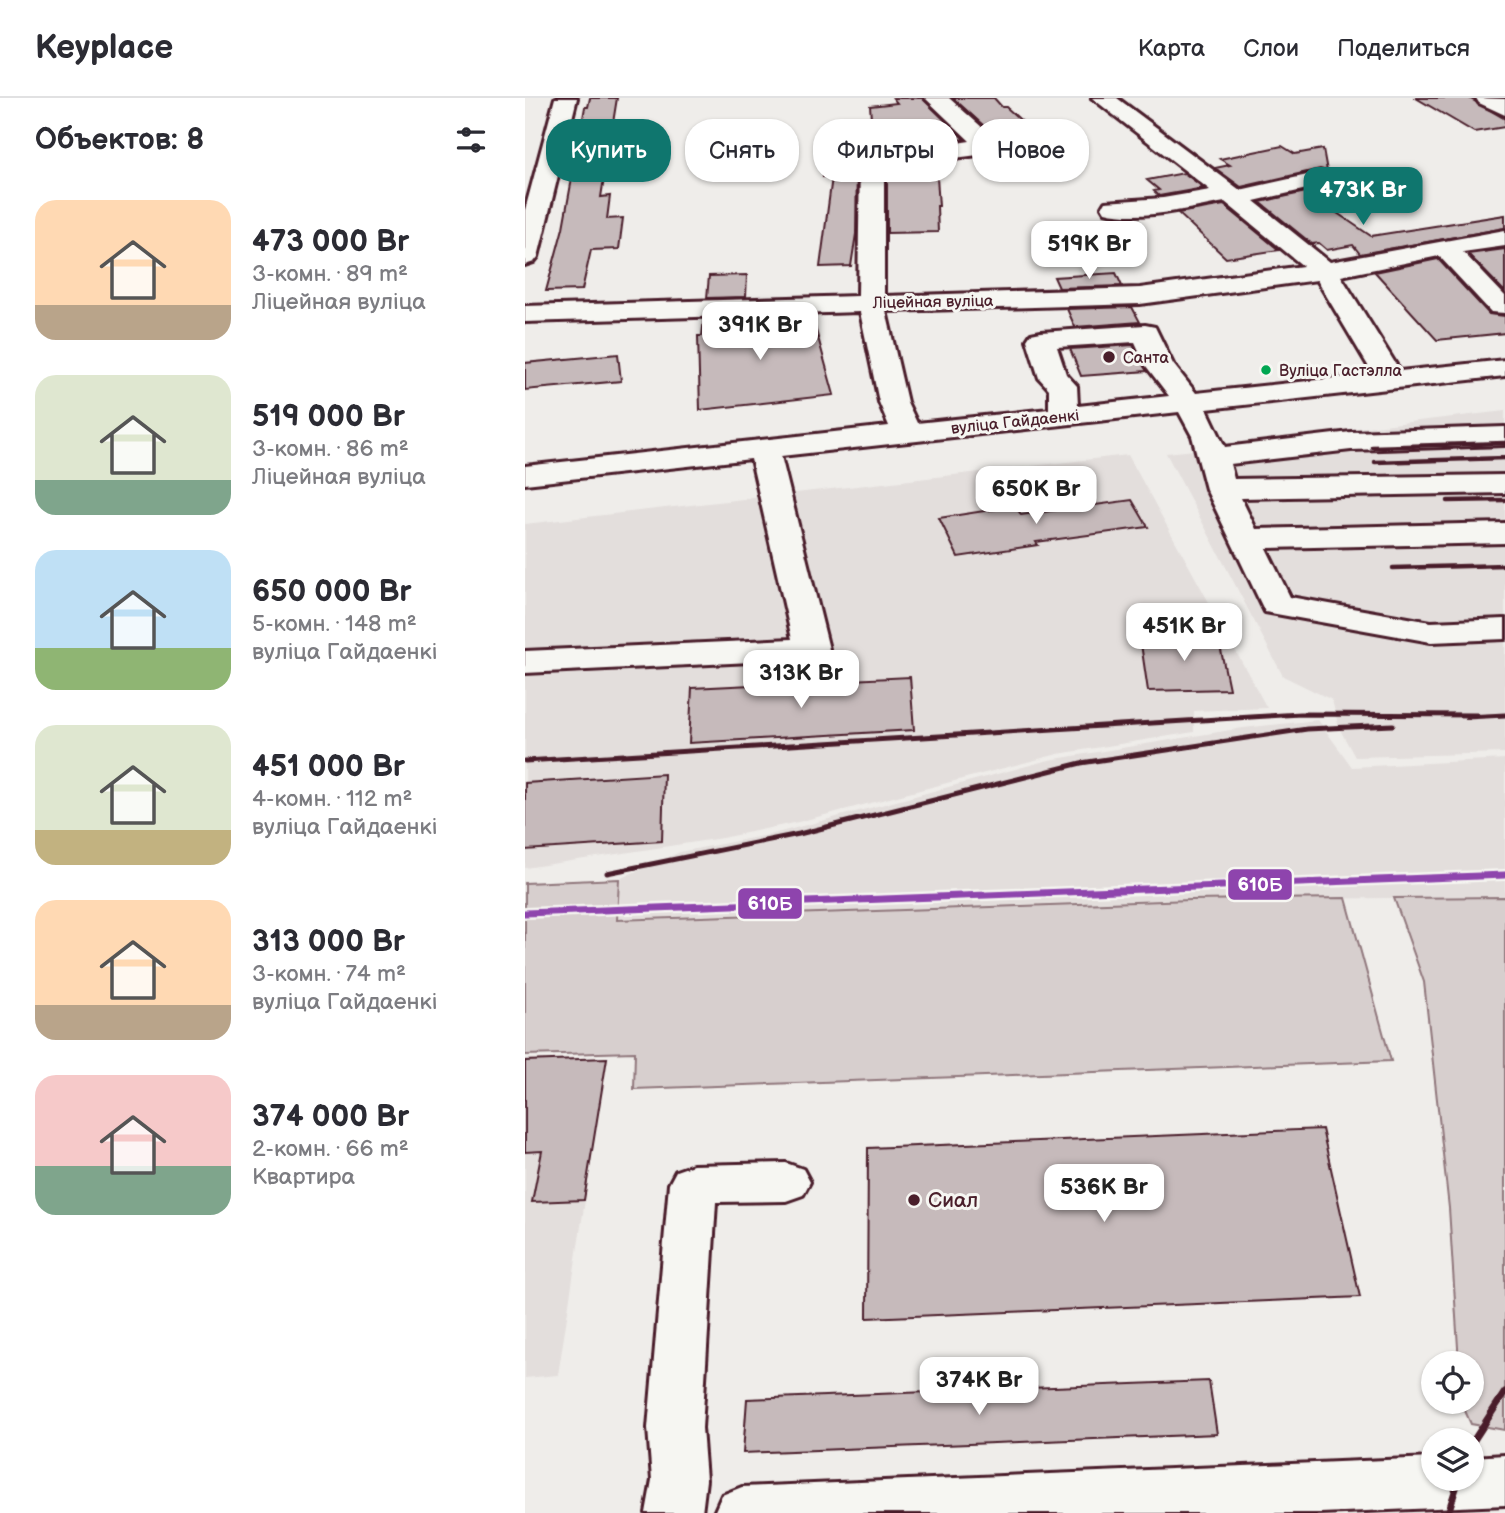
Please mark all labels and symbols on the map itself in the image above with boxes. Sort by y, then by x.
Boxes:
pin: 473K Br [1298,167,1428,227]
pin: 519K Br [1024,222,1154,281]
street label: Ліцейная вуліца [871,292,994,313]
pin: 391K Br [695,302,825,362]
marker: Санта [1101,349,1117,365]
place label: Санта [1123,349,1169,368]
place label: Вуліца Гастэлла [1279,362,1403,381]
marker: Вуліца Гастэлла [1259,363,1273,377]
street label: вуліца Гайдаенкі [950,406,1080,439]
pin: 650K Br [971,466,1101,526]
pin: 451K Br [1119,603,1249,663]
pin: 313K Br [736,650,866,710]
line badge: 610Б [1227,868,1293,901]
text: 610Б [1238,874,1283,897]
line badge: 610Б [737,887,803,920]
text: 610Б [748,893,793,916]
pin: 536K Br [1039,1164,1169,1224]
place label: Сиал [928,1188,978,1213]
marker: Сиал [906,1192,922,1208]
pin: 374K Br [914,1358,1044,1417]

